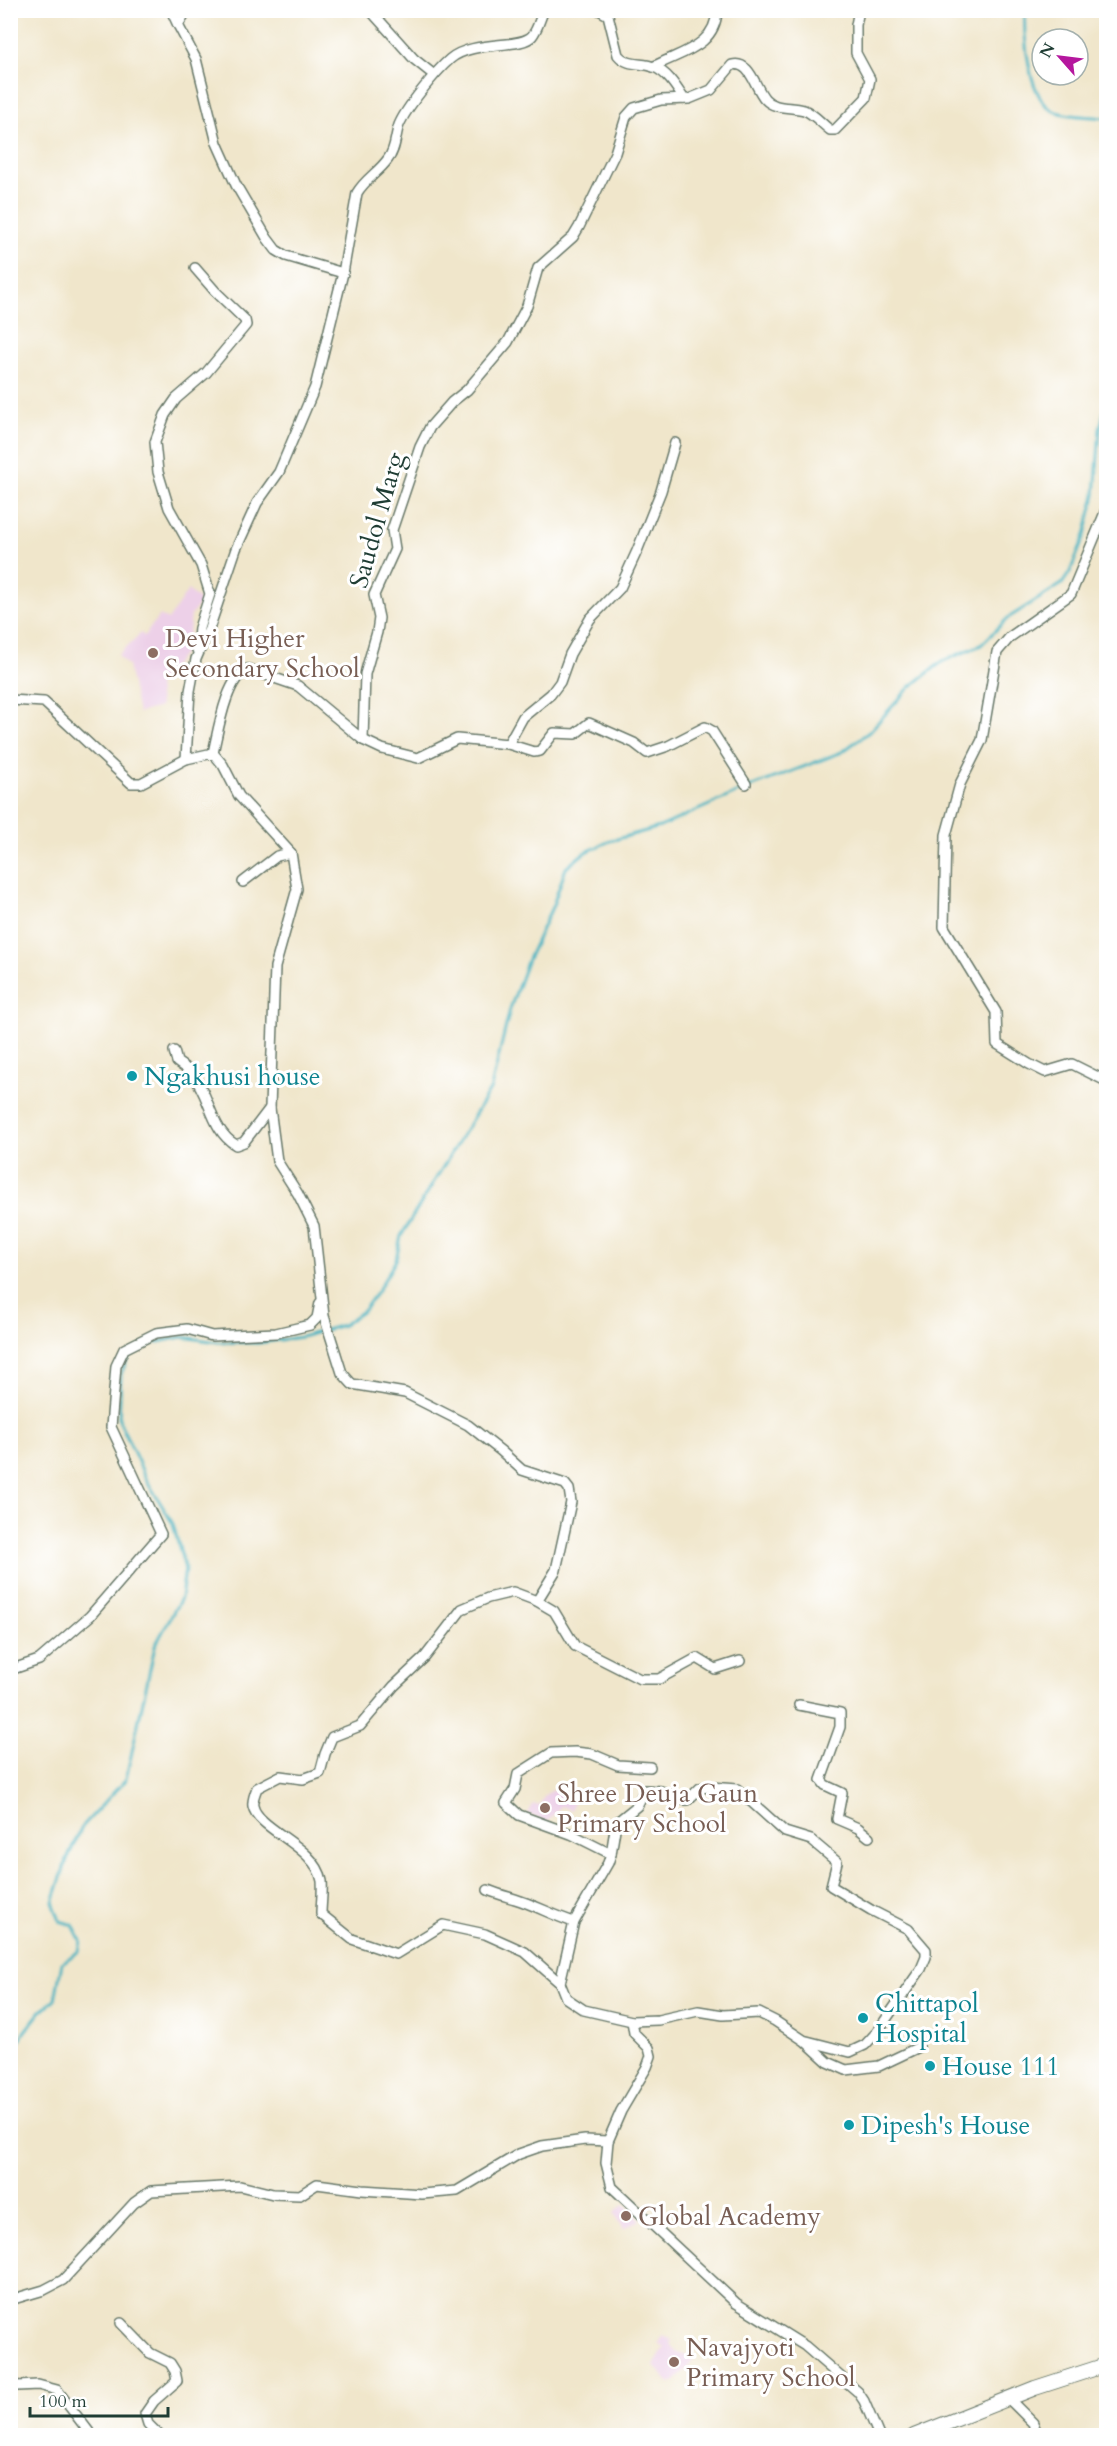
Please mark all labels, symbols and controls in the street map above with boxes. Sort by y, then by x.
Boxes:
north arrow [1030,27,1090,87]
text: N [1035,39,1061,62]
street label: Saudol Marg [341,448,413,592]
place label: Devi Higher Secondary School [165,621,360,686]
marker: Devi Higher Secondary School [146,646,160,660]
place label: Ngakhusi house [144,1059,321,1094]
marker: Ngakhusi house [125,1069,139,1083]
place label: Shree Deuja Gaun Primary School [557,1776,758,1841]
marker: Shree Deuja Gaun Primary School [538,1801,552,1815]
place label: Chittapol Hospital [875,1986,979,2051]
marker: Chittapol Hospital [856,2011,870,2025]
place label: House 111 [942,2049,1060,2084]
marker: House 111 [923,2059,937,2073]
place label: Dipesh's House [861,2108,1030,2143]
marker: Dipesh's House [842,2118,856,2132]
place label: Global Academy [638,2199,821,2234]
marker: Global Academy [619,2209,633,2223]
place label: Navajyoti Primary School [686,2330,856,2395]
marker: Navajyoti Primary School [667,2355,681,2369]
scale bar [30,2380,168,2418]
text: 100 m [39,2389,87,2414]

